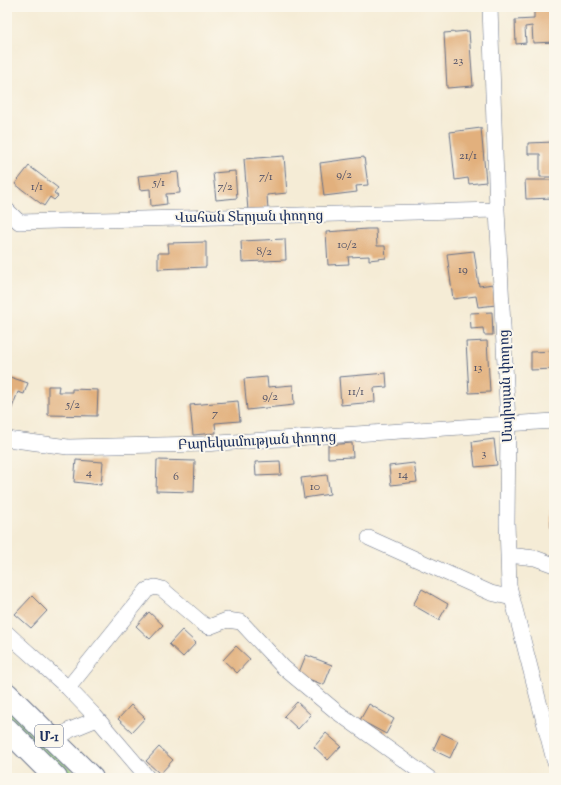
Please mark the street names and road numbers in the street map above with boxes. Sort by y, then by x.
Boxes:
street label: Վահան Տերյան փողոց [174,207,324,229]
street label: Մայիսյան փողոց [495,329,519,443]
street label: Բարեկամության փողոց [177,428,337,456]
road number: Մ-1 [35,725,63,747]

